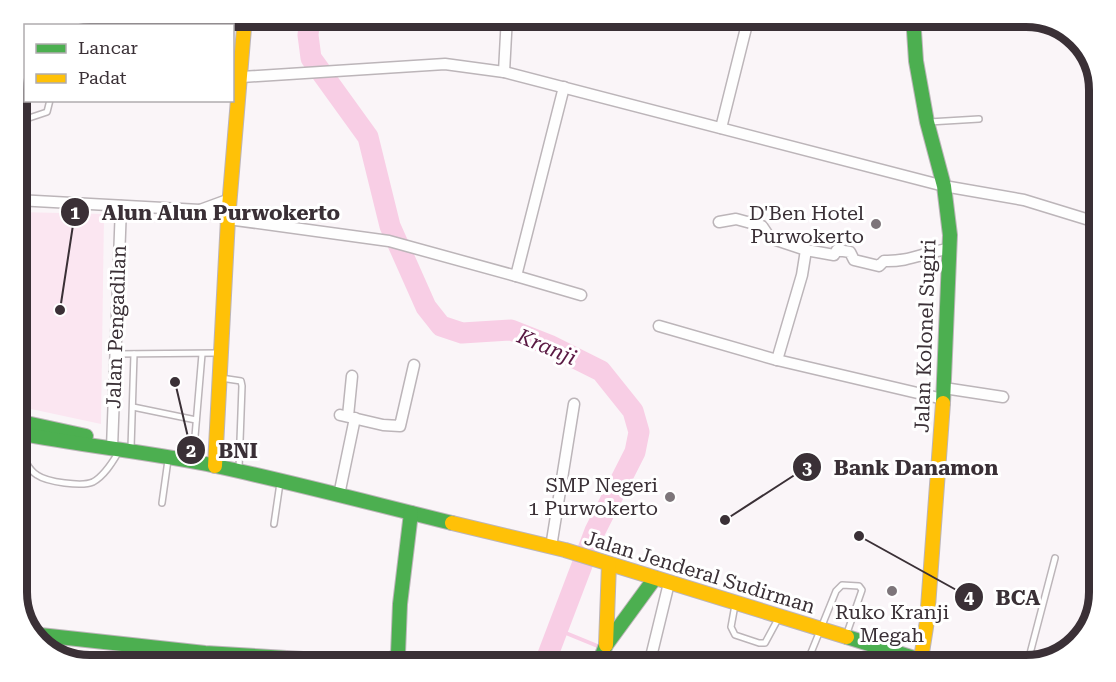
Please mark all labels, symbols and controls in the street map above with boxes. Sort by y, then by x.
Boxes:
legend [24,24,234,102]
text: Lancar [78,37,138,58]
text: Padat [78,67,127,88]
callout: Alun Alun Purwokerto [60,193,353,232]
text: Alun Alun Purwokerto [102,201,340,225]
place label: D'Ben Hotel Purwokerto [749,201,864,248]
text: 1 [70,202,80,223]
marker: D'Ben Hotel Purwokerto [869,217,883,231]
street label: Jalan Kolonel Sugiri [910,239,940,433]
street label: Jalan Pengadilan [101,245,131,409]
water label: Kranji [513,324,580,370]
callout: BNI [176,431,270,470]
text: BNI [218,439,258,463]
text: 2 [186,440,196,461]
callout: Bank Danamon [792,448,1010,487]
text: Bank Danamon [834,456,998,480]
text: 3 [802,457,812,478]
place label: SMP Negeri 1 Purwokerto [528,473,658,520]
marker: SMP Negeri 1 Purwokerto [663,490,677,504]
street label: Jalan Jenderal Sudirman [582,525,818,619]
callout: BCA [954,578,1053,617]
marker: Ruko Kranji Megah [885,584,899,598]
text: BCA [996,586,1040,610]
text: 4 [964,587,974,608]
place label: Ruko Kranji Megah [835,600,949,647]

